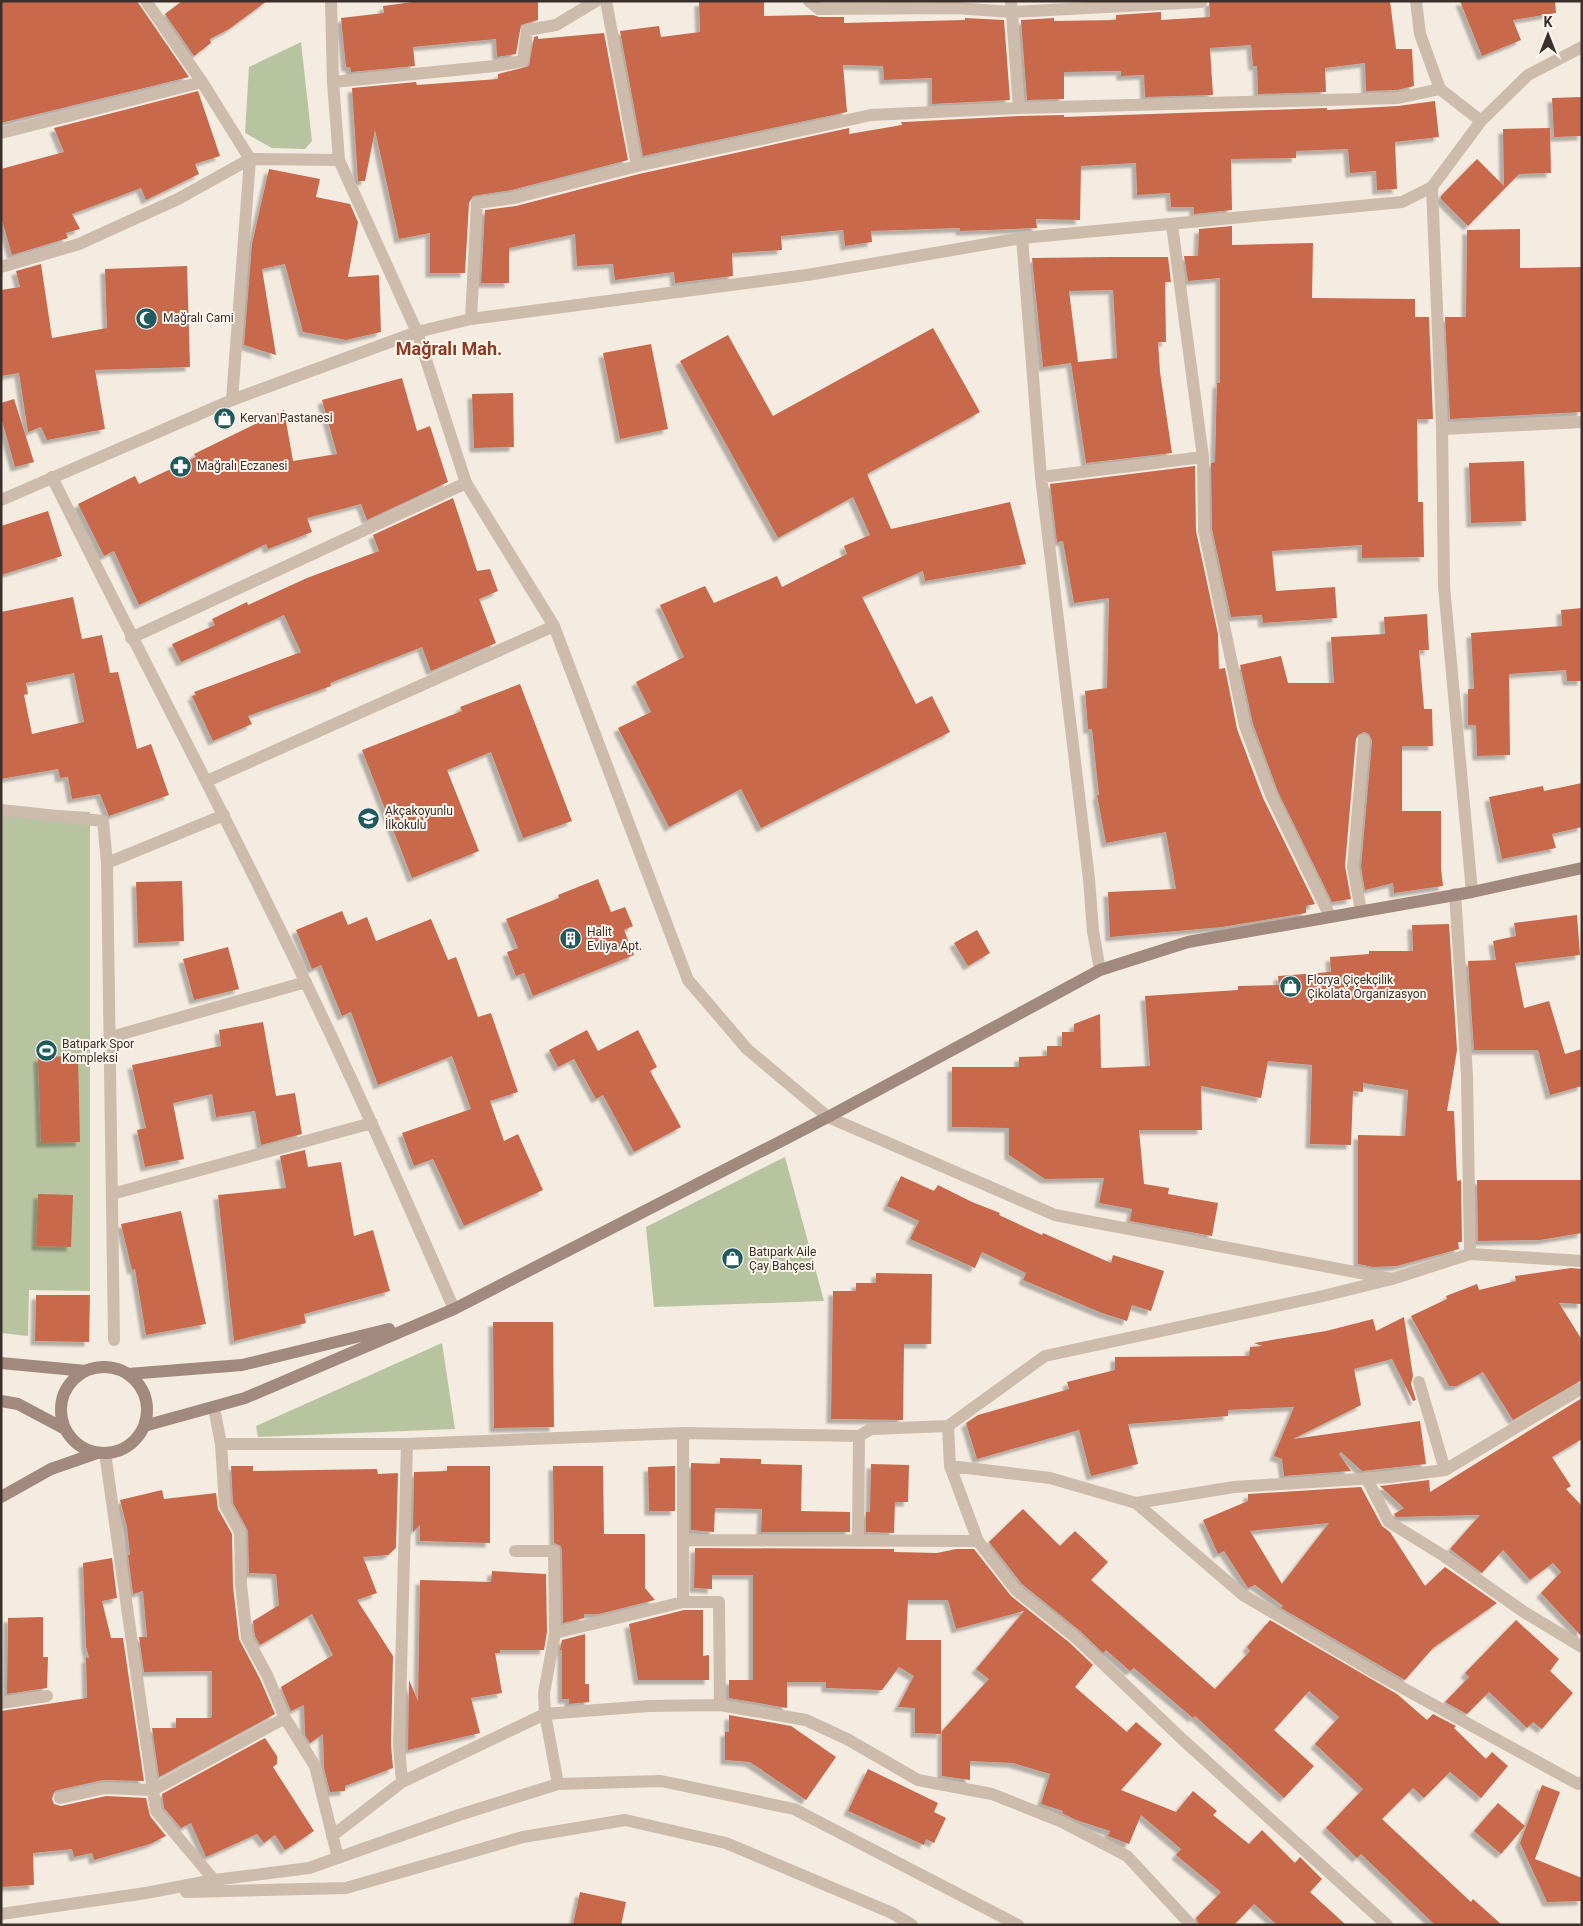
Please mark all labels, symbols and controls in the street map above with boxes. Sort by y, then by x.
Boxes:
north arrow [1523,10,1573,60]
text: K [1544,14,1553,30]
mosque icon: Mağralı Cami [135,306,159,330]
place label: Mağralı Cami [163,311,234,325]
district label: Mağralı Mah. [396,338,502,359]
shop icon: Kervan Pastanesi [212,406,236,430]
place label: Kervan Pastanesi [240,411,333,425]
pharmacy icon: Mağralı Eczanesi [169,454,193,478]
place label: Mağralı Eczanesi [197,459,288,473]
place label: Akçakoyunlu İlkokulu [385,804,453,832]
school or university icon: Akçakoyunlu İlkokulu [357,806,381,830]
place label: Halit Evliya Apt. [587,925,642,953]
building icon: Halit Evliya Apt. [559,927,583,951]
place label: Florya Çiçekçilik Çikolata Organizasyon [1307,973,1426,1001]
shop icon: Florya Çiçekçilik Çikolata Organizasyon [1279,975,1303,999]
place label: Batıpark Spor Kompleksi [62,1037,134,1065]
sports icon: Batıpark Spor Kompleksi [34,1039,58,1063]
place label: Batıpark Aile Çay Bahçesi [749,1245,816,1273]
shop icon: Batıpark Aile Çay Bahçesi [721,1247,745,1271]

